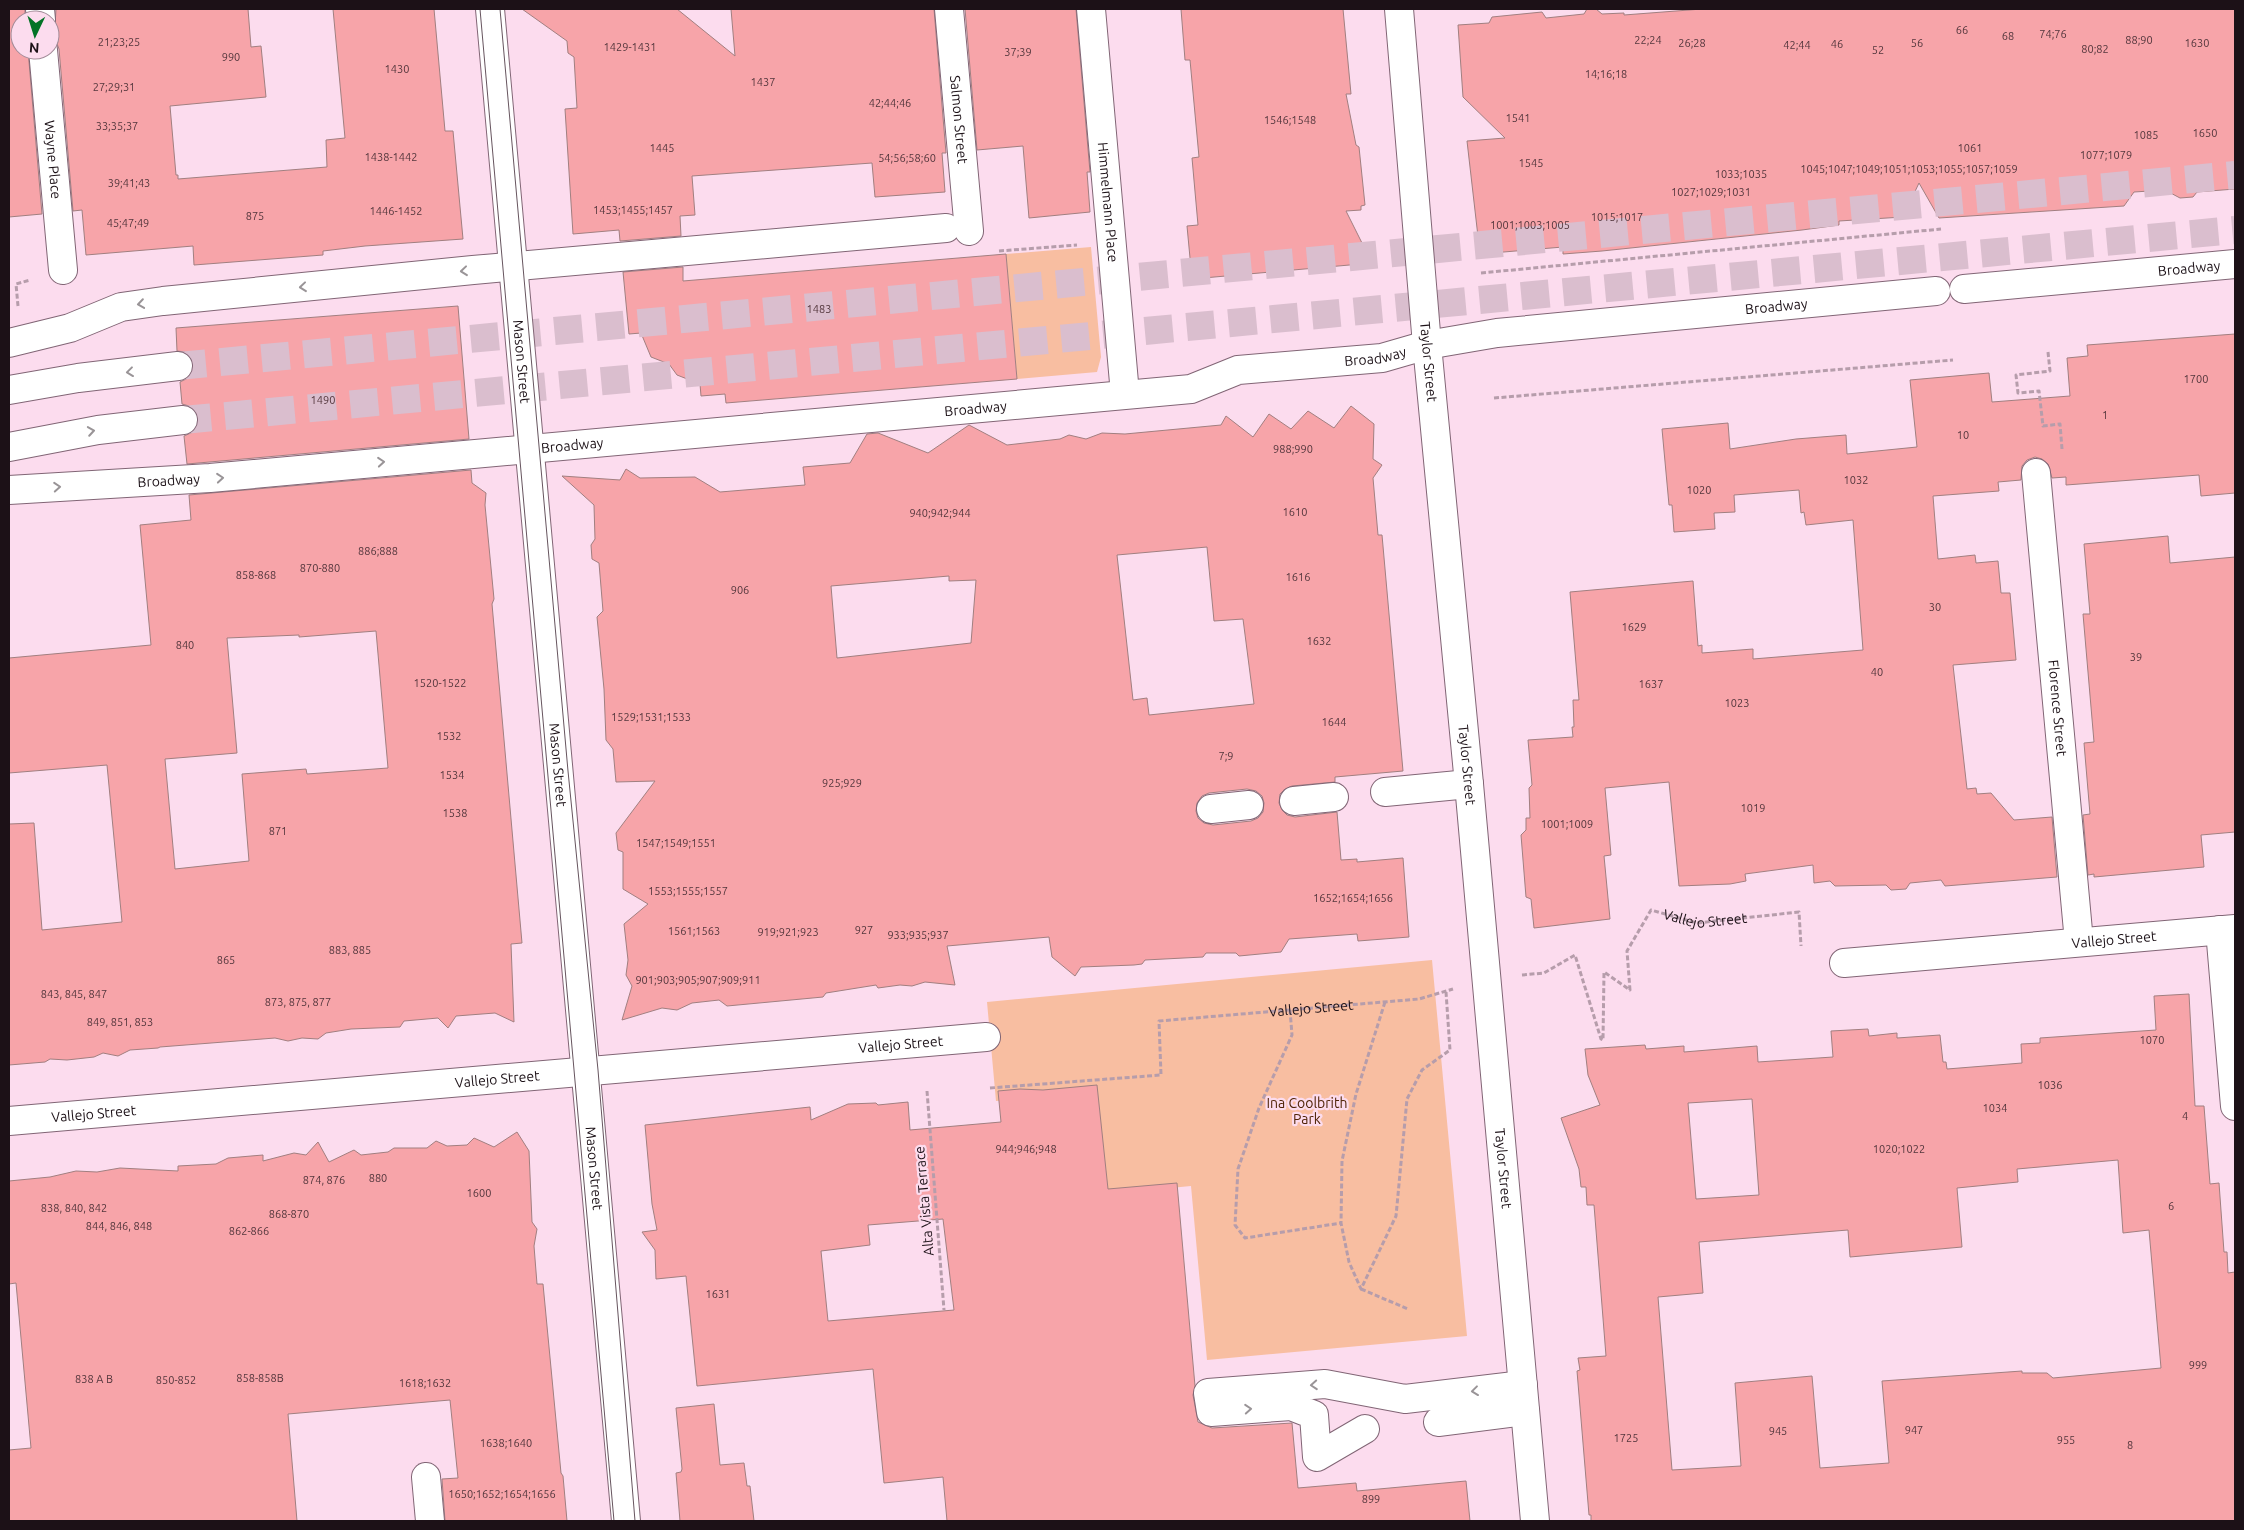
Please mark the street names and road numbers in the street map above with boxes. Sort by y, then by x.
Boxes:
street label: Salmon Street [947,75,971,165]
street label: Wayne Place [41,119,65,200]
street label: Himmelmann Place [1095,141,1121,263]
street label: Broadway [2157,257,2221,279]
street label: Broadway [1744,295,1808,317]
street label: Mason Street [510,319,533,405]
street label: Taylor Street [1417,321,1440,403]
street label: Broadway [1344,343,1408,369]
street label: Broadway [944,398,1008,419]
street label: Broadway [540,434,604,456]
street label: Broadway [137,471,201,490]
street label: Florence Street [2045,659,2070,757]
street label: Mason Street [546,722,570,808]
street label: Taylor Street [1455,724,1479,806]
street label: Vallejo Street [1662,906,1748,931]
street label: Vallejo Street [2071,928,2157,951]
street label: Vallejo Street [1268,997,1354,1020]
street label: Vallejo Street [858,1033,944,1056]
street label: Vallejo Street [454,1067,541,1091]
street label: Vallejo Street [51,1102,137,1125]
street label: Mason Street [583,1126,606,1211]
street label: Taylor Street [1492,1127,1515,1210]
street label: Alta Vista Terrace [911,1145,937,1257]

